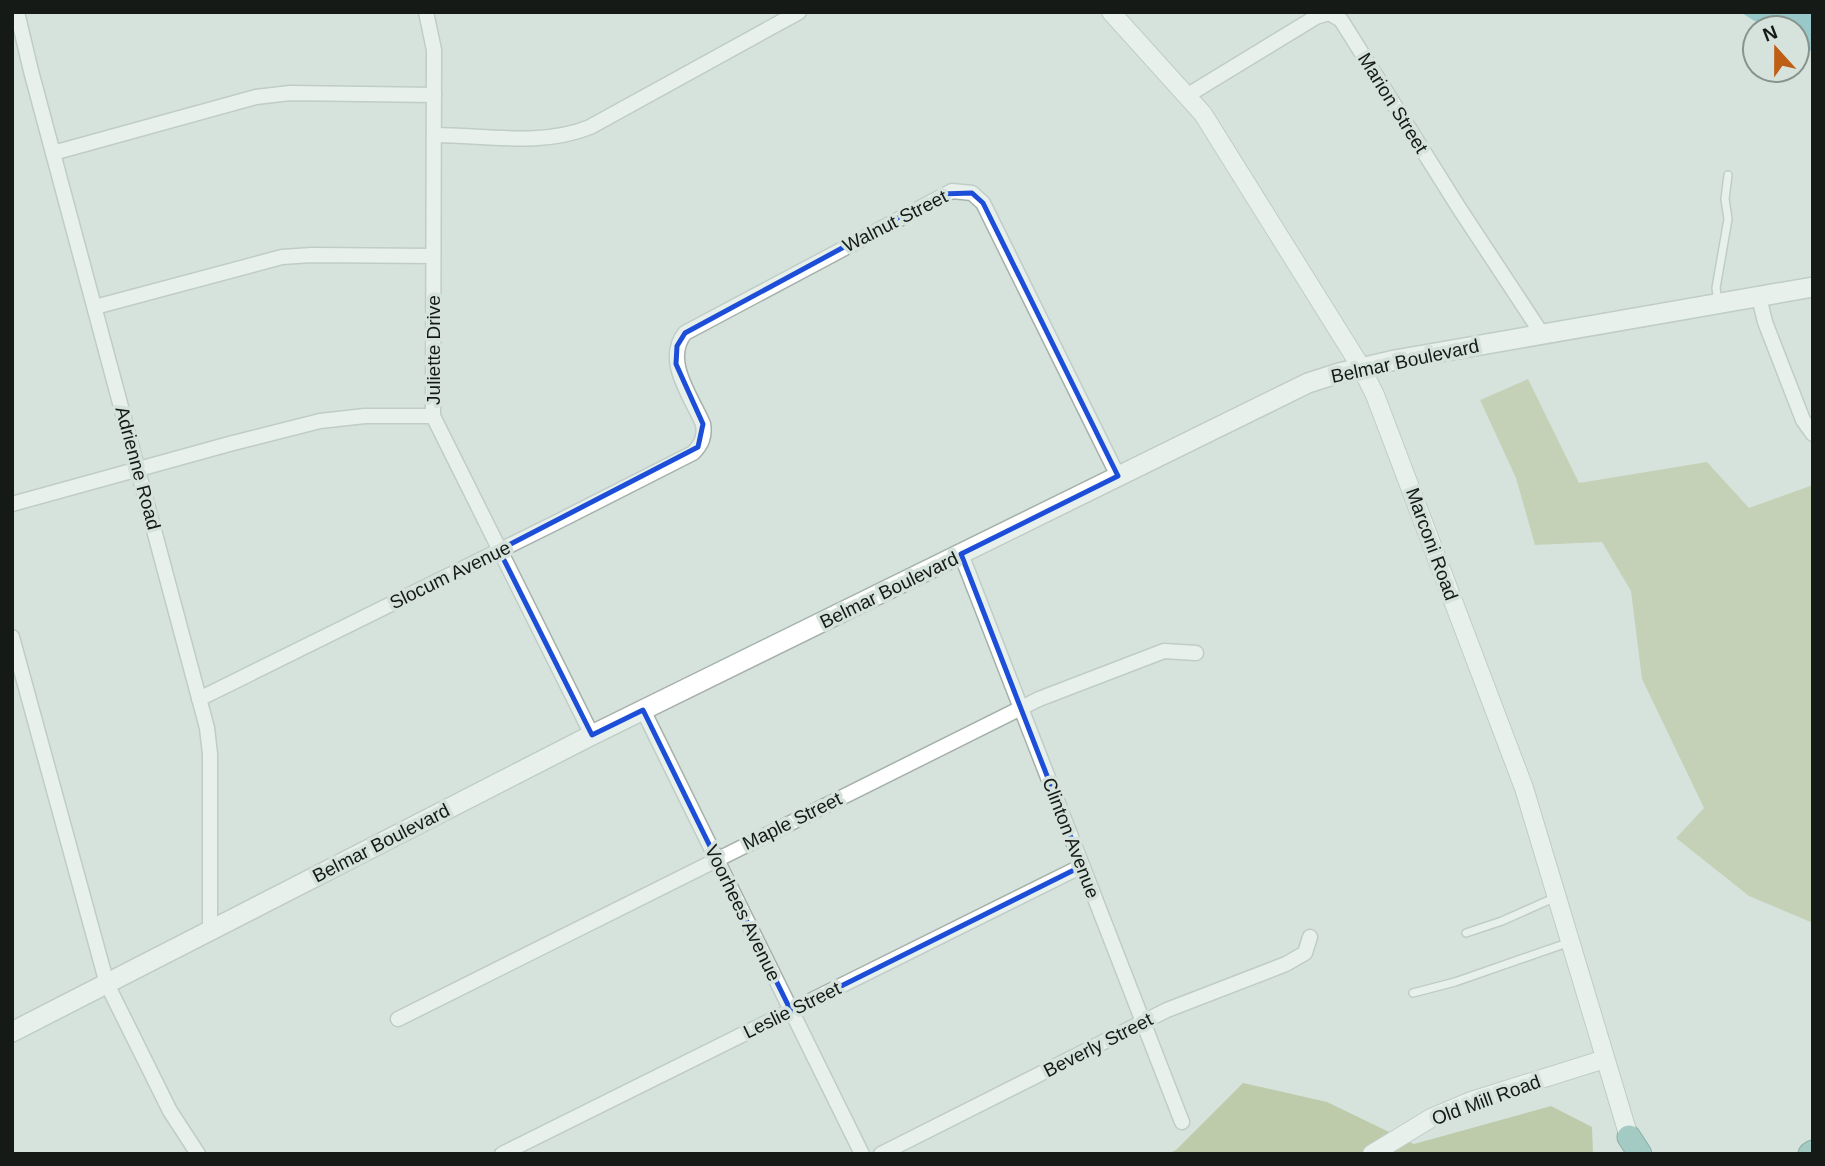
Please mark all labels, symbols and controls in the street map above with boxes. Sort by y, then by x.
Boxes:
north arrow [1741,14,1811,84]
text: N [1760,21,1780,46]
street label: Marion Street [1354,49,1433,158]
street label: Walnut Street [839,185,951,256]
street label: Juliette Drive [423,295,444,405]
street label: Belmar Boulevard [1329,335,1481,387]
street label: Adrienne Road [111,404,165,532]
street label: Marconi Road [1402,485,1462,603]
street label: Slocum Avenue [386,537,514,613]
street label: Belmar Boulevard [817,547,961,633]
street label: Clinton Avenue [1038,775,1104,901]
street label: Maple Street [739,788,846,854]
street label: Belmar Boulevard [309,799,453,887]
street label: Voorhees Avenue [701,842,785,984]
street label: Leslie Street [740,977,845,1043]
street label: Beverly Street [1040,1008,1157,1081]
street label: Old Mill Road [1429,1071,1543,1129]

